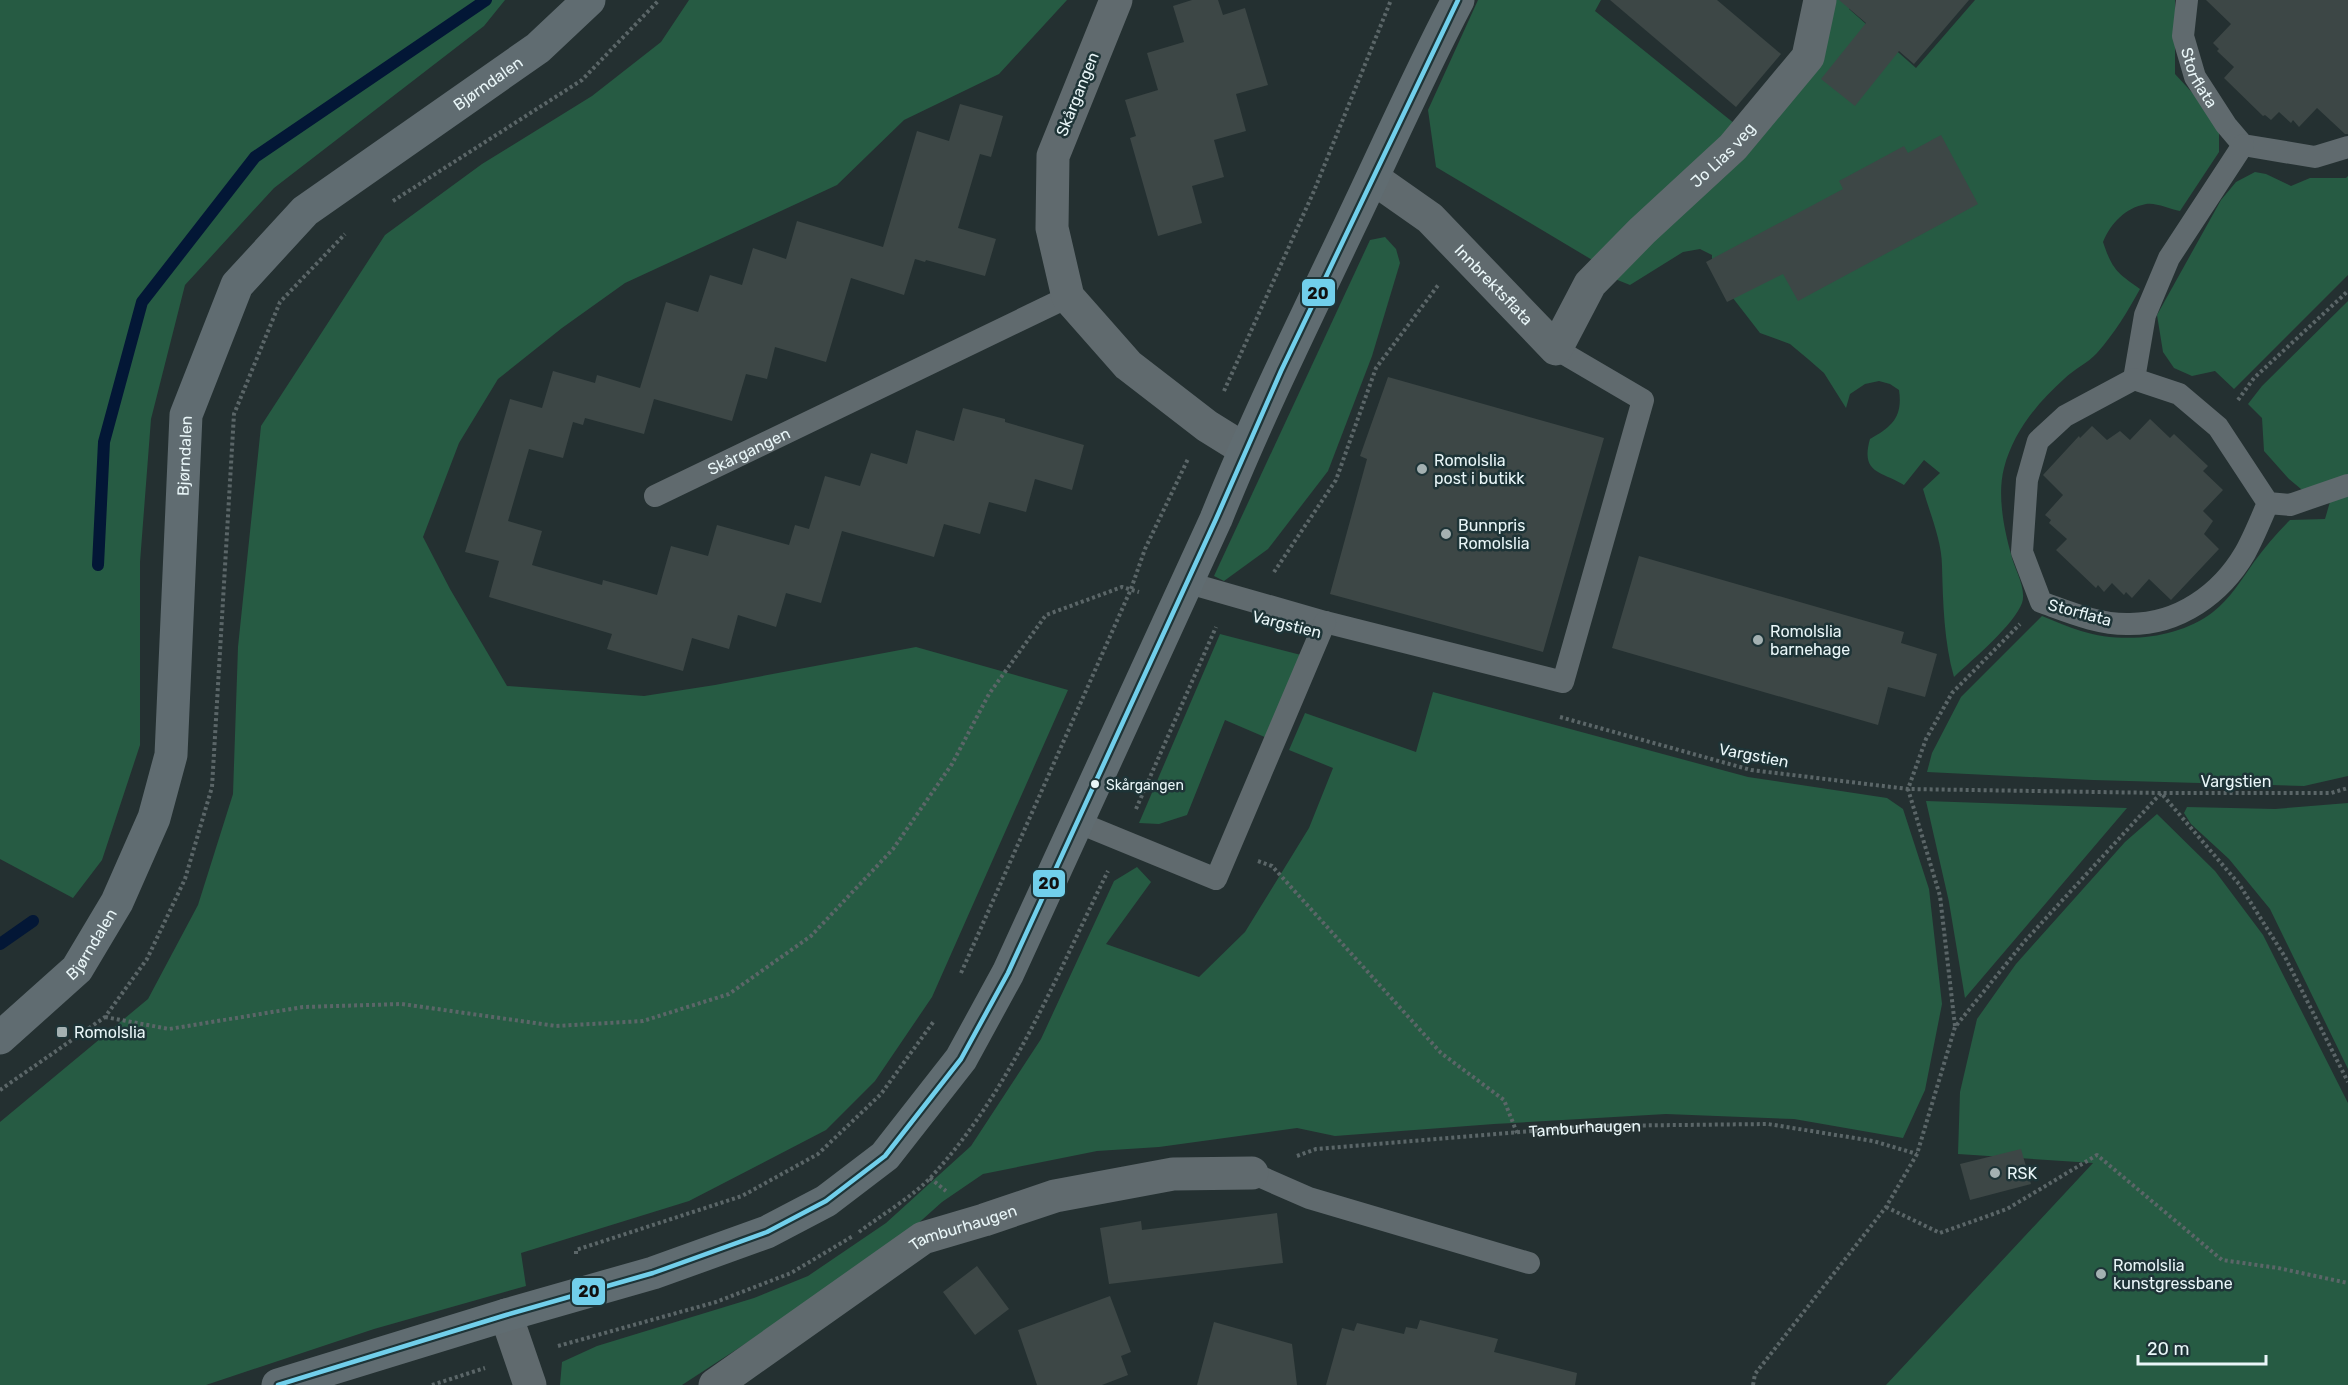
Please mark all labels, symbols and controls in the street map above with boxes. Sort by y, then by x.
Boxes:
street label: Storflata [2177,45,2221,111]
street label: Skårgangen [1052,49,1103,139]
street label: Bjørndalen [450,53,527,114]
street label: Jo Lias veg [1687,119,1759,191]
street label: Innbrektsflata [1451,241,1537,329]
line badge: 20 [1301,278,1336,307]
text: 20 [1307,284,1329,303]
street label: Bjørndalen [173,415,196,497]
street label: Skårgangen [705,423,793,479]
place label: Romolslia post i butikk [1434,451,1525,488]
marker: Romolslia post i butikk [1415,462,1429,476]
place label: Bunnpris Romolslia [1458,516,1530,553]
marker: Bunnpris Romolslia [1439,527,1453,541]
street label: Storflata [2046,595,2114,630]
street label: Vargstien [1250,607,1324,642]
place label: Romolslia barnehage [1770,622,1850,659]
marker: Romolslia barnehage [1751,633,1765,647]
street label: Vargstien [1717,739,1790,772]
street label: Vargstien [2201,772,2271,791]
place label: Skårgangen [1106,777,1184,794]
marker: Skårgangen [1089,778,1101,790]
line badge: 20 [1032,869,1066,898]
text: 20 [1038,874,1060,893]
street label: Bjørndalen [62,905,121,984]
place label: Romolslia [74,1023,146,1042]
marker: Romolslia [55,1025,69,1039]
street label: Tamburhaugen [1528,1116,1641,1141]
place label: RSK [2007,1164,2037,1183]
marker: RSK [1988,1166,2002,1180]
street label: Tamburhaugen [906,1201,1019,1255]
place label: Romolslia kunstgressbane [2113,1256,2233,1293]
marker: Romolslia kunstgressbane [2094,1267,2108,1281]
line badge: 20 [571,1277,606,1306]
text: 20 [578,1282,600,1301]
scale bar [2138,1328,2266,1366]
text: 20 m [2147,1338,2189,1360]

